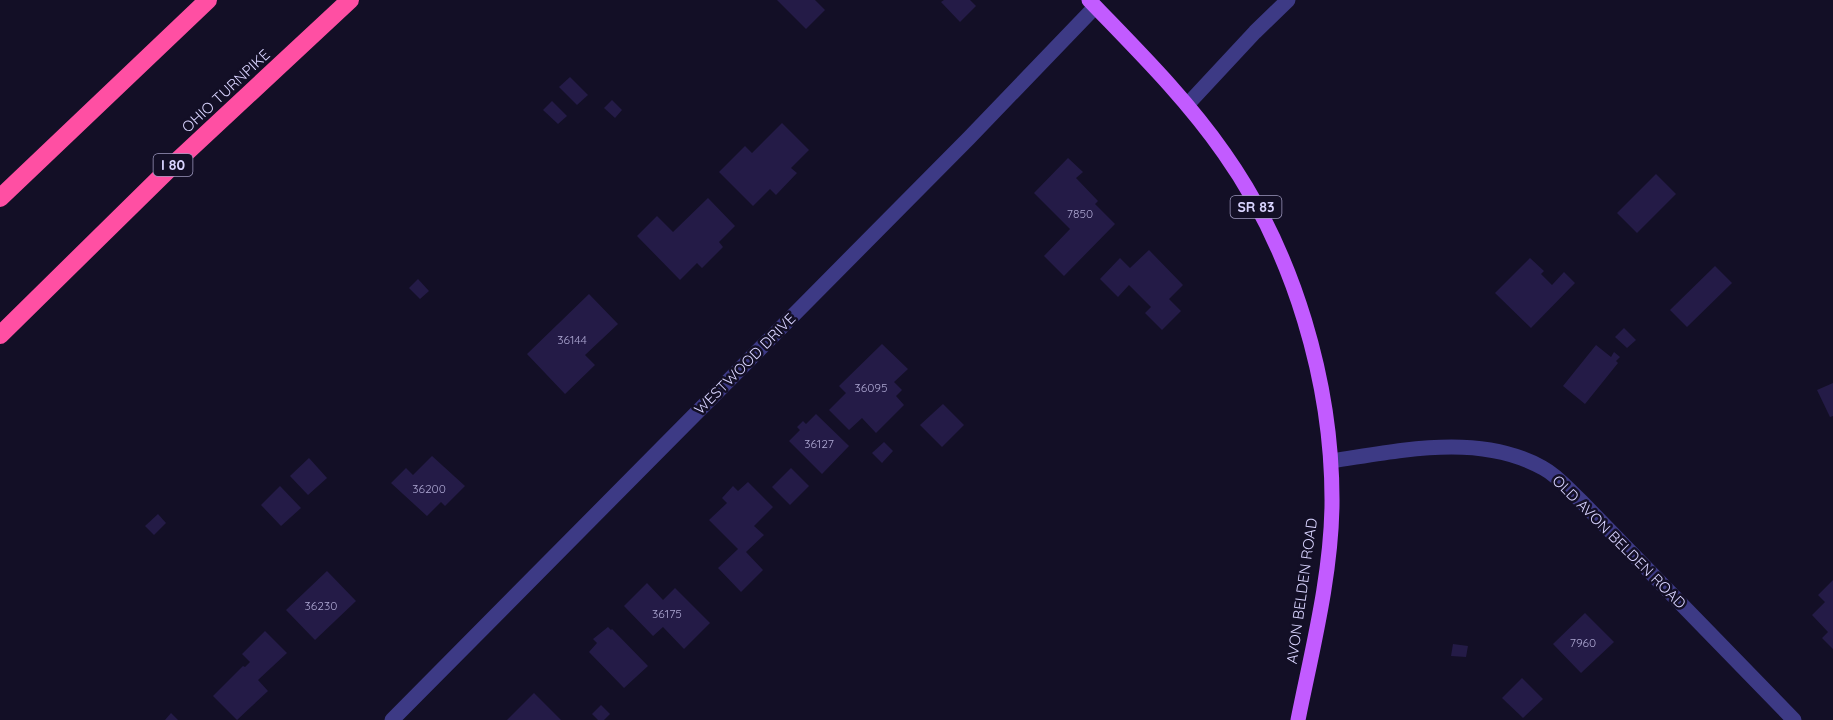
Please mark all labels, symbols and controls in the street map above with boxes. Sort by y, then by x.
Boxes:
street label: OHIO TURNPIKE [178,45,274,136]
road number: I 80 [154,154,192,176]
road number: SR 83 [1230,196,1282,218]
house number: 7850 [1067,206,1093,221]
street label: WESTWOOD DRIVE [690,309,799,418]
house number: 36144 [557,332,587,347]
house number: 36095 [854,380,888,395]
house number: 36127 [804,436,834,451]
street label: OLD AVON BELDEN ROAD [1549,471,1690,613]
house number: 36200 [412,481,446,496]
street label: AVON BELDEN ROAD [1282,517,1321,665]
house number: 36230 [305,598,337,613]
house number: 36175 [652,606,682,621]
house number: 7960 [1570,635,1596,650]

